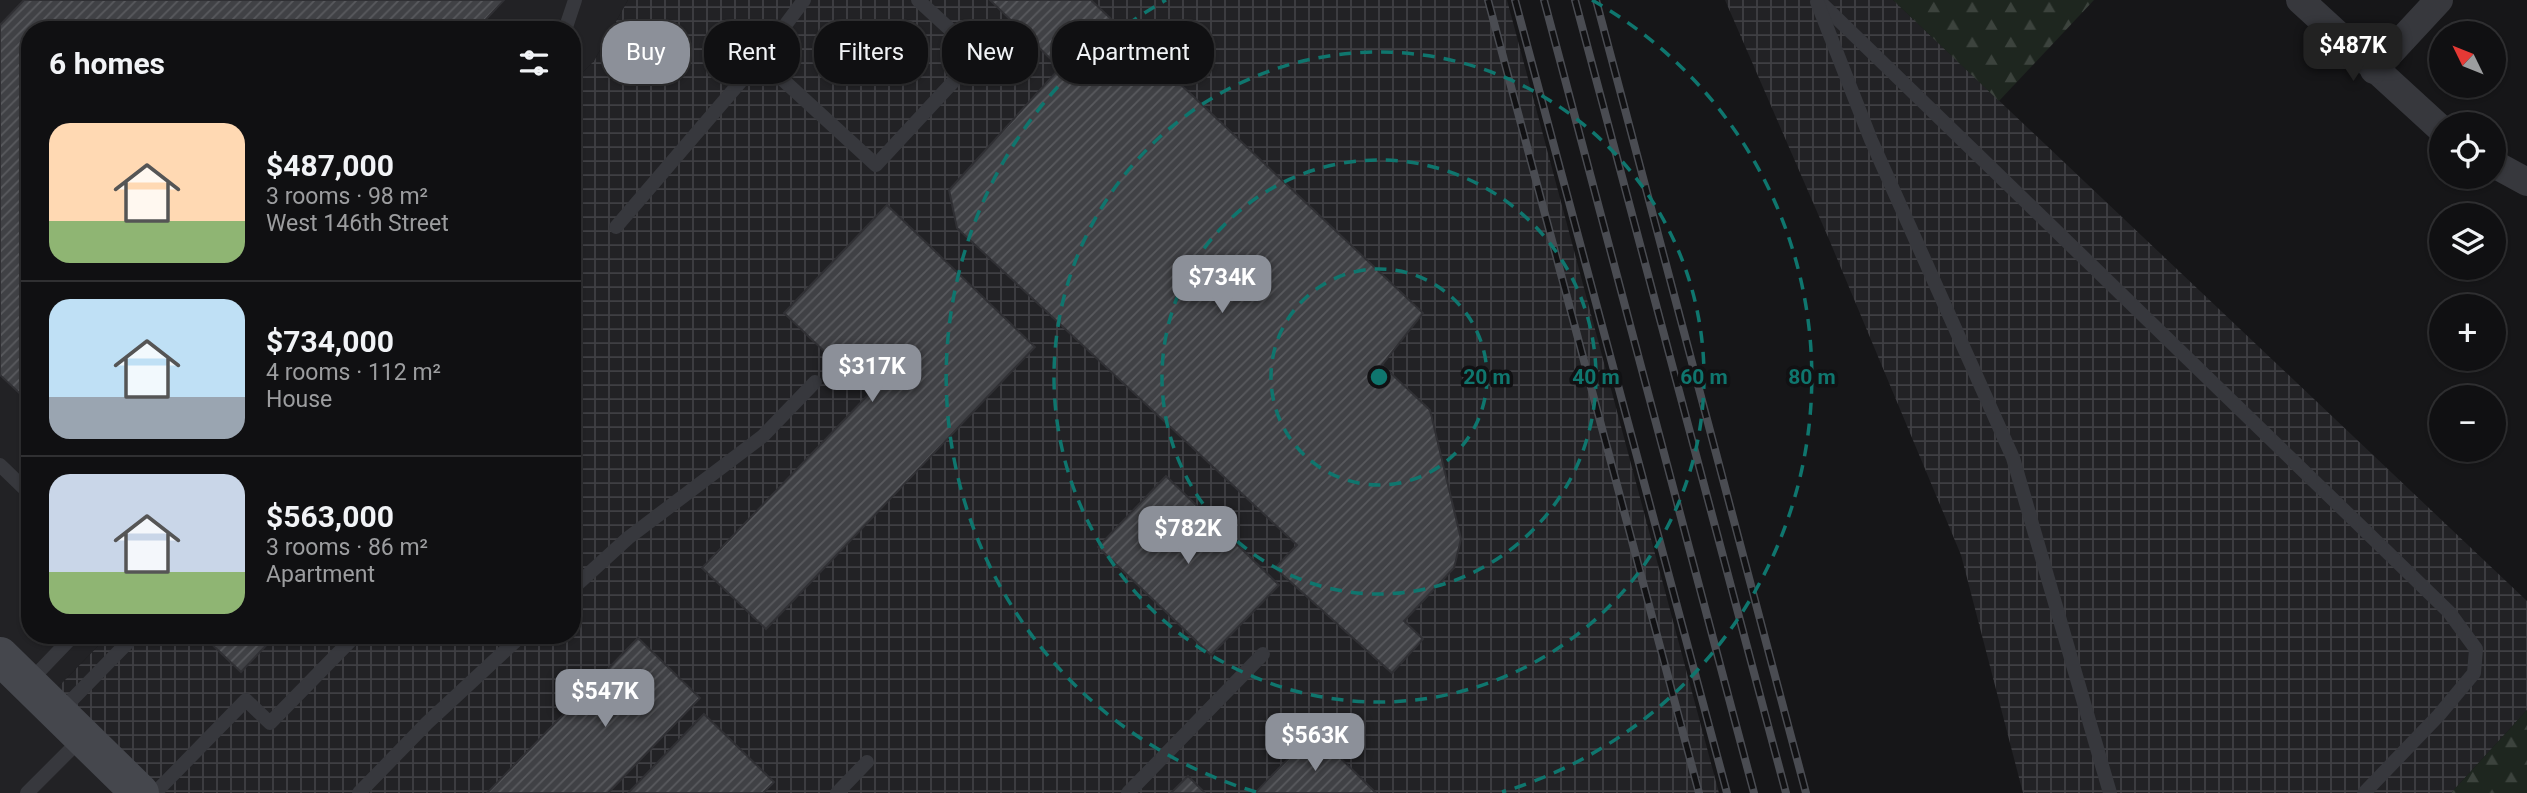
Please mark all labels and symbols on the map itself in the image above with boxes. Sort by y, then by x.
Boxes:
north arrow [2429,21,2506,98]
pin: $487K [2304,24,2402,83]
pin: $734K [1173,256,1271,315]
pin: $317K [823,344,921,404]
centre of rings [1367,365,1391,389]
text: 20 m [1463,365,1511,389]
text: 40 m [1572,365,1620,389]
text: 60 m [1680,365,1728,389]
text: 80 m [1788,365,1836,389]
pin: $782K [1139,506,1237,566]
pin: $547K [556,670,654,729]
pin: $563K [1266,714,1364,773]

